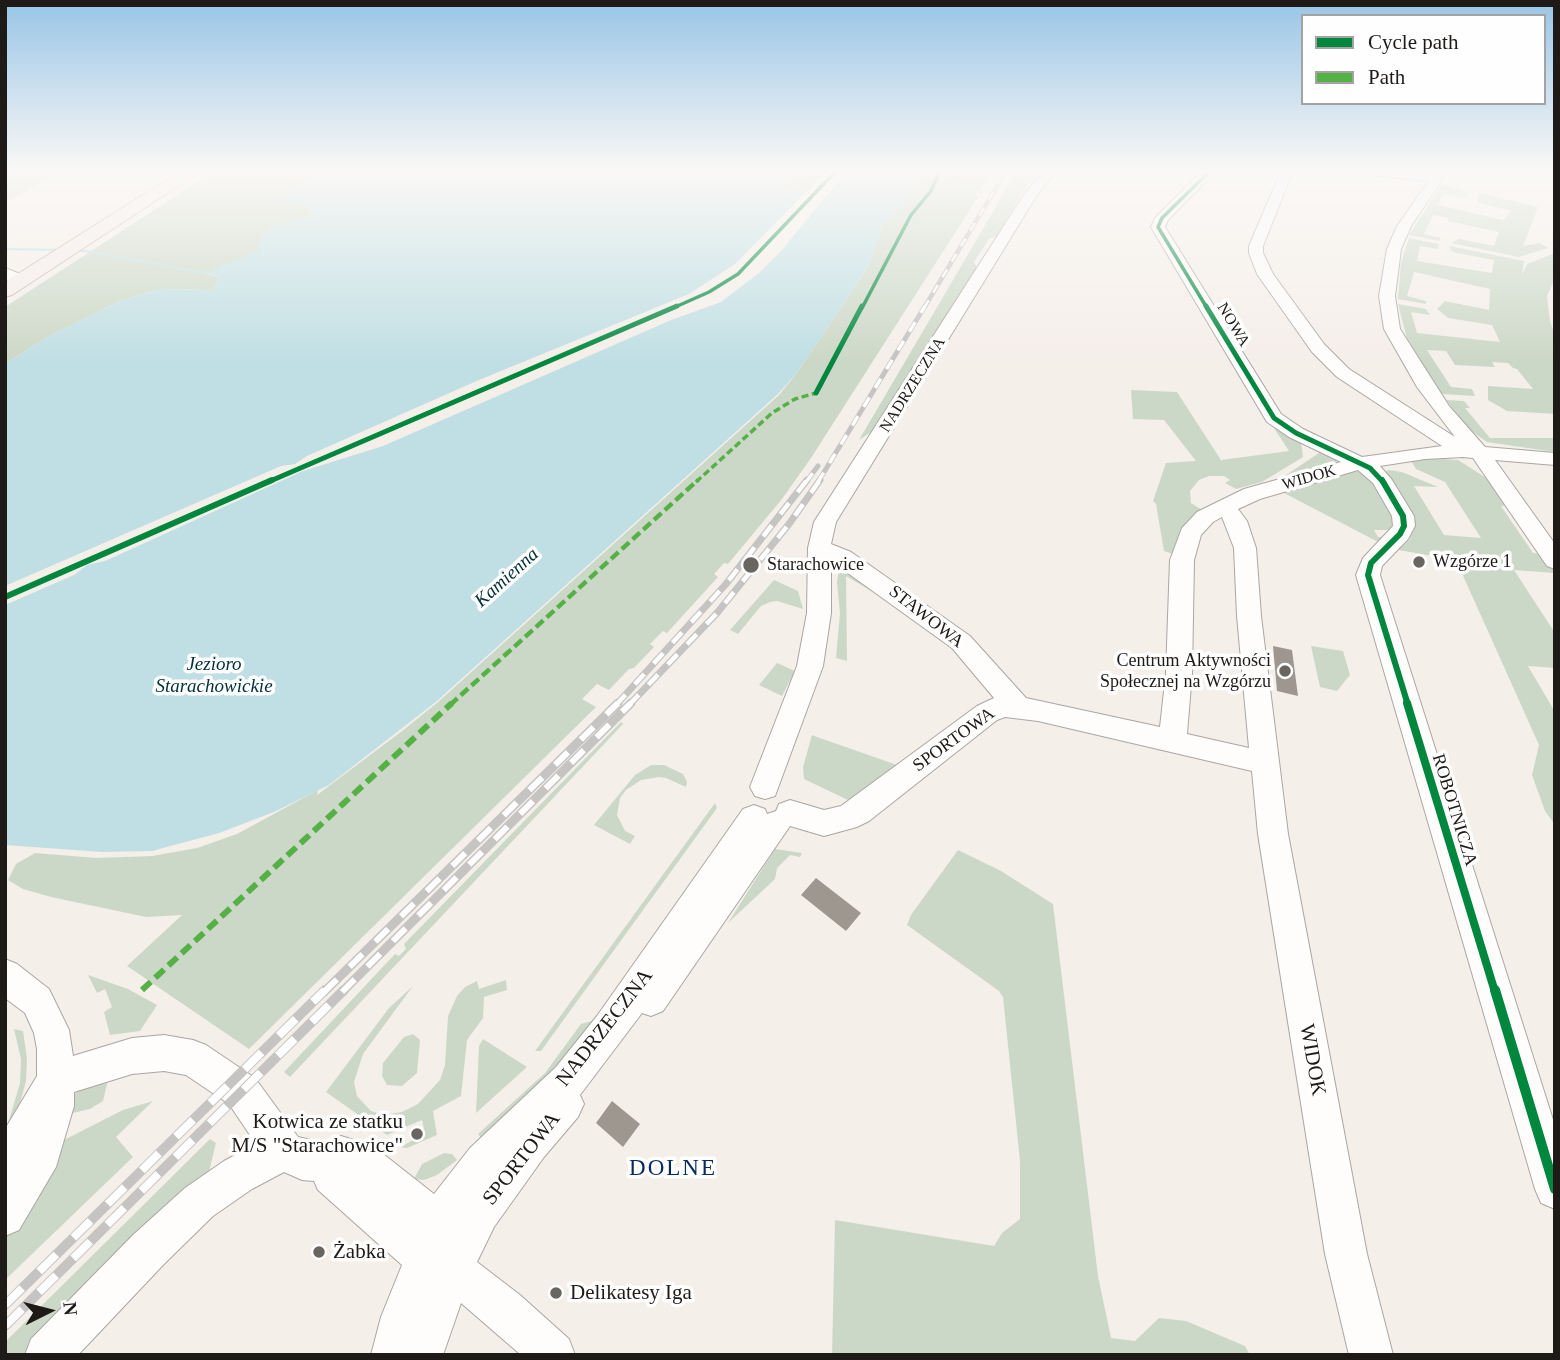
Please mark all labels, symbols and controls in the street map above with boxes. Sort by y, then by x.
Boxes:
legend [1301,14,1546,105]
text: Cycle path [1368,30,1458,54]
text: Path [1368,65,1405,89]
street label: NOWA [1212,299,1254,351]
street label: NADRZECZNA [876,334,950,436]
street label: WIDOK [1280,461,1338,495]
water label: Kamienna [470,543,544,613]
place label: Wzgórze 1 [1433,551,1511,573]
place label: Starachowice [767,554,864,576]
marker: Wzgórze 1 [1411,554,1427,570]
marker: Starachowice [741,555,761,575]
street label: STAWOWA [884,581,968,653]
place label: Centrum Aktywności Społecznej na Wzgórzu [1100,650,1271,692]
water label: Jezioro Starachowickie [155,654,273,698]
marker: Centrum Aktywności Społecznej na Wzgórzu [1277,663,1293,679]
street label: SPORTOWA [909,703,999,777]
street label: ROBOTNICZA [1427,751,1481,869]
street label: NADRZECZNA [551,964,659,1092]
street label: WIDOK [1293,1022,1331,1098]
street label: SPORTOWA [478,1107,566,1211]
place label: Kotwica ze statku M/S "Starachowice" [231,1109,403,1159]
marker: Kotwica ze statku M/S "Starachowice" [409,1126,425,1142]
district label: DOLNE [630,1155,716,1183]
place label: Żabka [333,1239,385,1265]
marker: Żabka [311,1244,327,1260]
north arrow [14,1276,84,1346]
place label: Delikatesy Iga [570,1280,692,1306]
marker: Delikatesy Iga [548,1285,564,1301]
text: N [59,1301,82,1317]

